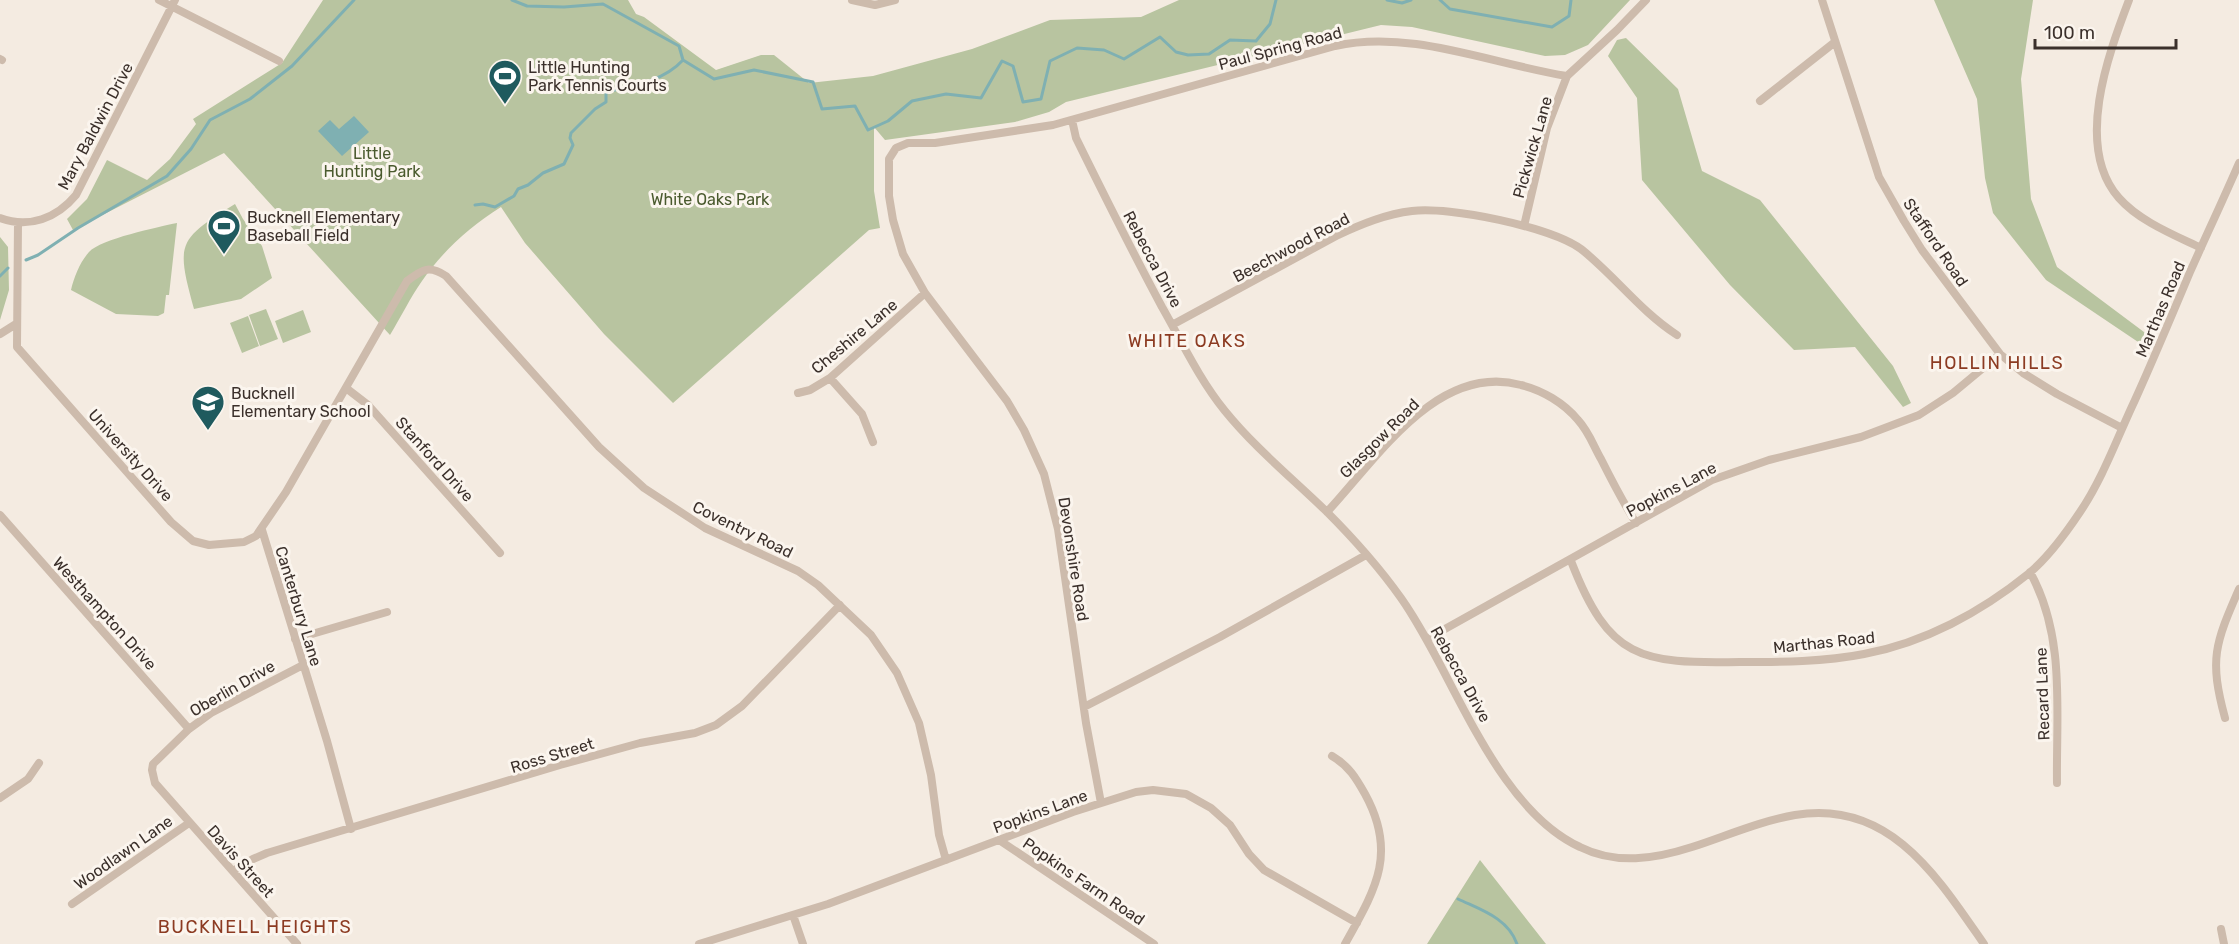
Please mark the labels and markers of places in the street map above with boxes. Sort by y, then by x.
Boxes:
sports icon: Little Hunting Park Tennis Courts [487,58,523,105]
place label: Little Hunting Park Tennis Courts [528,58,667,95]
sports icon: Bucknell Elementary Baseball Field [206,208,242,255]
place label: Bucknell Elementary Baseball Field [247,208,400,245]
school or university icon: Bucknell Elementary School [190,384,226,431]
place label: Bucknell Elementary School [231,384,371,421]

